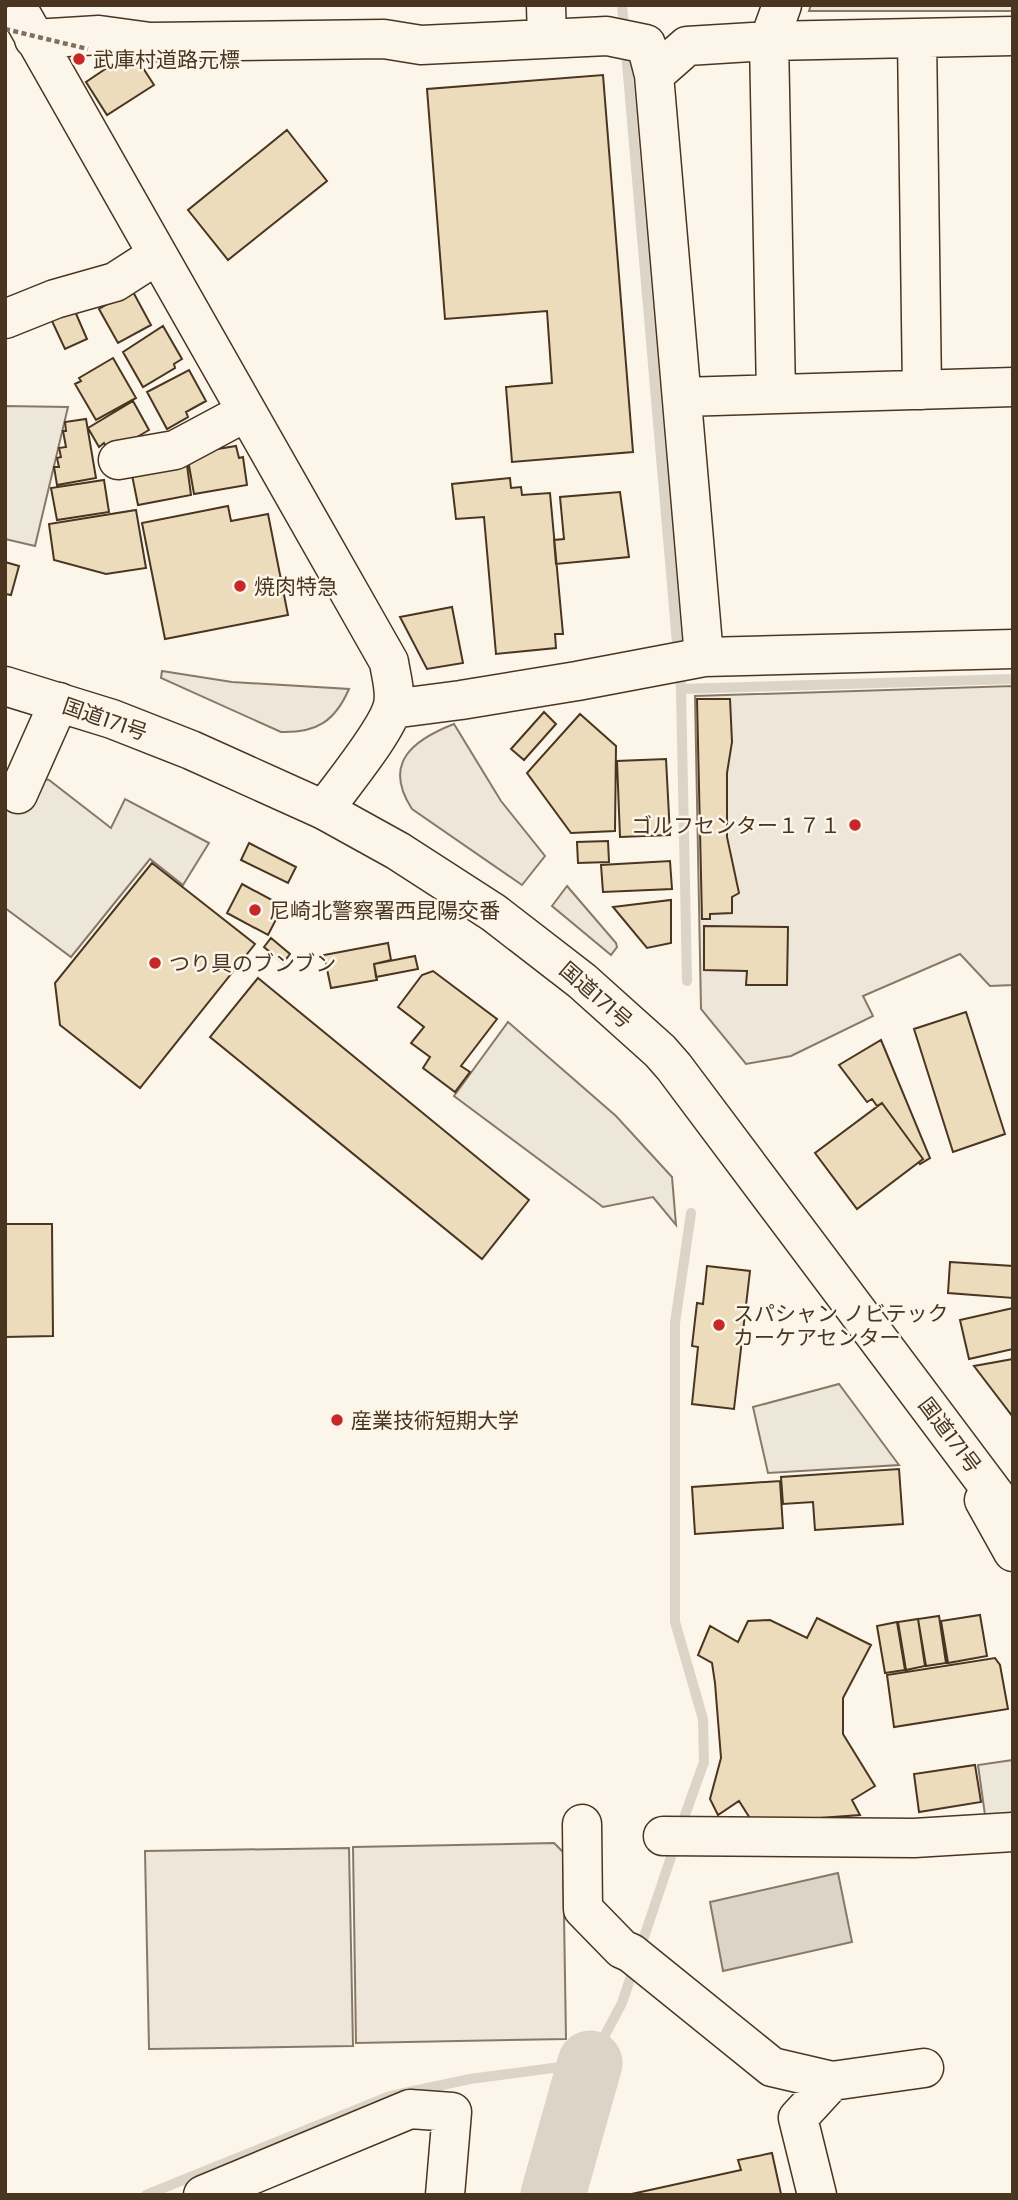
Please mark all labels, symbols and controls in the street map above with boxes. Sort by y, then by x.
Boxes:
place label: 武庫村道路元標 [93,45,240,74]
marker: 武庫村道路元標 [71,51,87,67]
place label: 焼肉特急 [254,572,338,601]
marker: 焼肉特急 [232,578,248,594]
street label: 国道171号 [59,691,151,747]
place label: ゴルフセンター１７１ [631,811,841,840]
marker: ゴルフセンター１７１ [847,817,863,833]
place label: 尼崎北警察署西昆陽交番 [269,896,500,925]
marker: 尼崎北警察署西昆陽交番 [247,902,263,918]
place label: つり具のブンブン [169,949,336,978]
marker: つり具のブンブン [147,955,163,971]
street label: 国道171号 [553,955,639,1035]
place label: スパシャン ノビテック カーケアセンター [733,1299,949,1352]
marker: スパシャン ノビテック カーケアセンター [711,1317,727,1333]
street label: 国道171号 [912,1391,988,1479]
place label: 産業技術短期大学 [351,1406,519,1435]
marker: 産業技術短期大学 [329,1412,345,1428]

